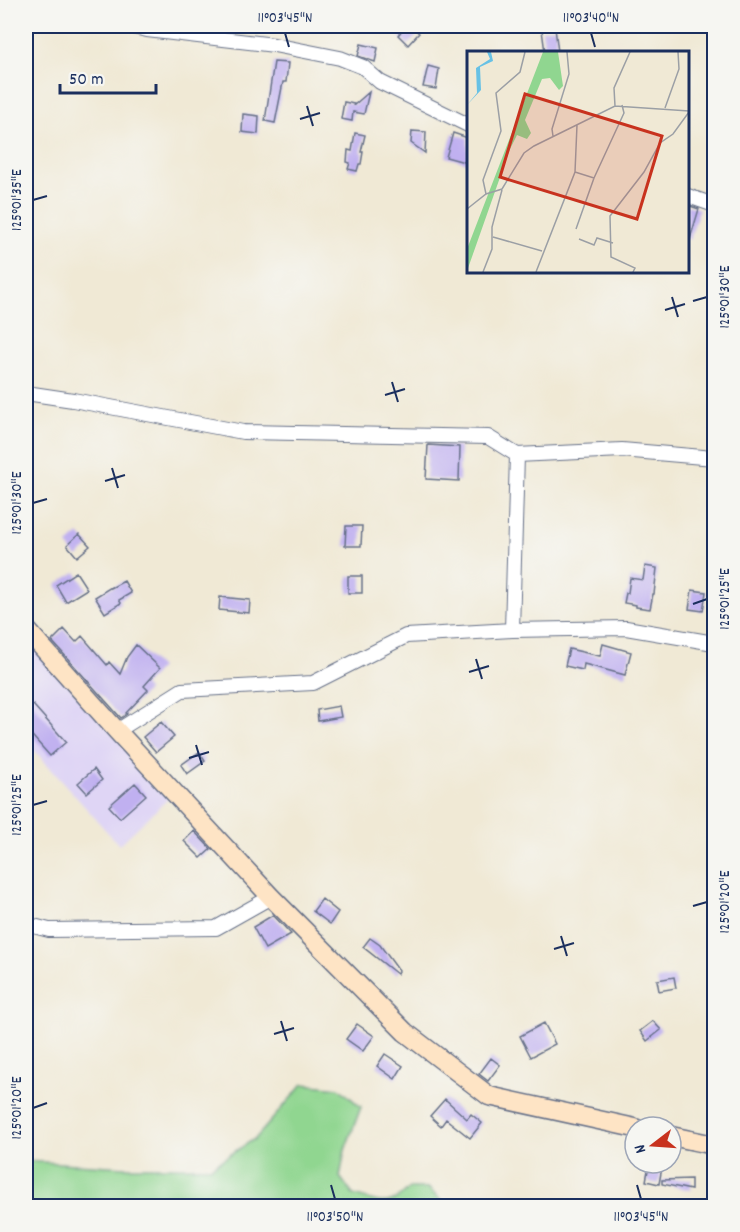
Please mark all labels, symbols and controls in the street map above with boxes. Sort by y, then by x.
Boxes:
text: 11°03'45"N [257,8,313,30]
text: 11°03'40"N [563,8,619,30]
inset map [467,51,689,273]
scale bar [60,57,156,95]
text: 50 m [69,68,104,93]
text: 125°01'35"E [7,169,29,231]
text: 125°01'30"E [715,265,737,329]
text: 125°01'30"E [7,471,29,535]
text: 125°01'25"E [715,568,737,630]
text: 125°01'25"E [7,774,29,836]
text: 125°01'20"E [715,870,737,933]
text: 125°01'20"E [7,1076,29,1139]
north arrow [623,1115,683,1175]
text: N [629,1141,653,1156]
text: 11°03'50"N [306,1207,364,1229]
text: 11°03'45"N [613,1207,669,1229]

